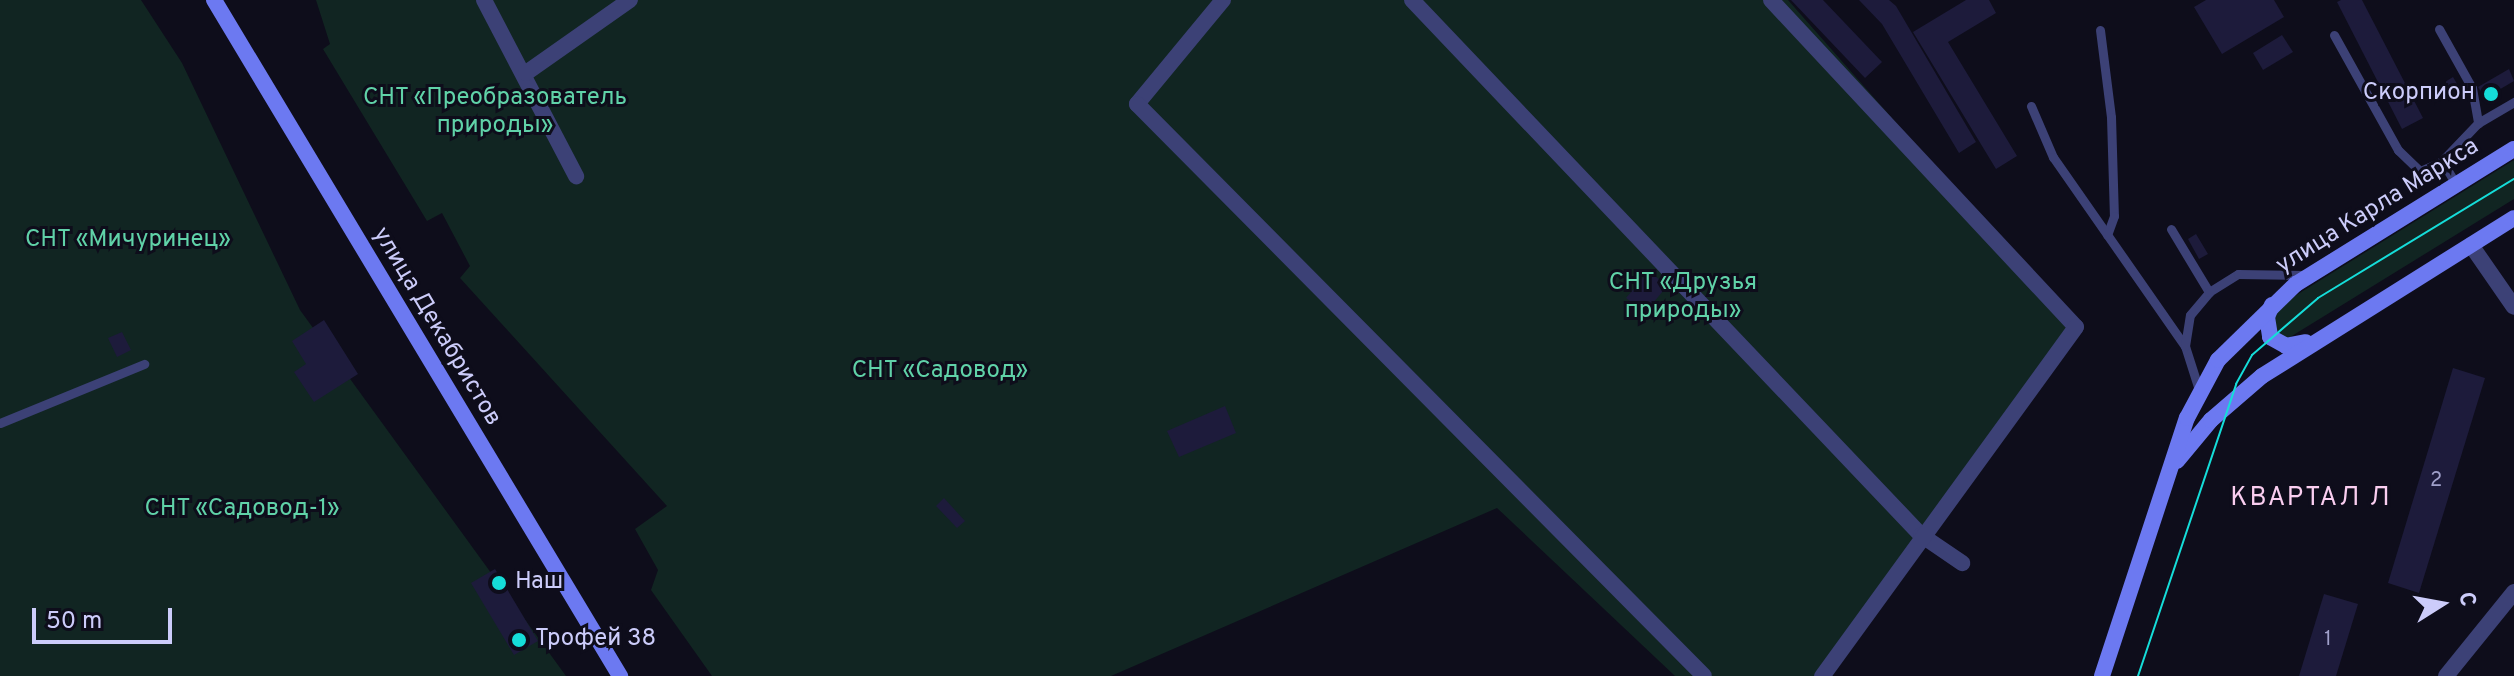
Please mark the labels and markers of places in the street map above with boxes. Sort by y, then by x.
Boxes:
place label: Скорпион [2363,80,2475,108]
marker: Скорпион [2482,85,2500,103]
place label: Наш [515,569,563,597]
marker: Наш [490,574,508,592]
place label: Трофей 38 [535,626,656,654]
marker: Трофей 38 [510,631,528,649]

